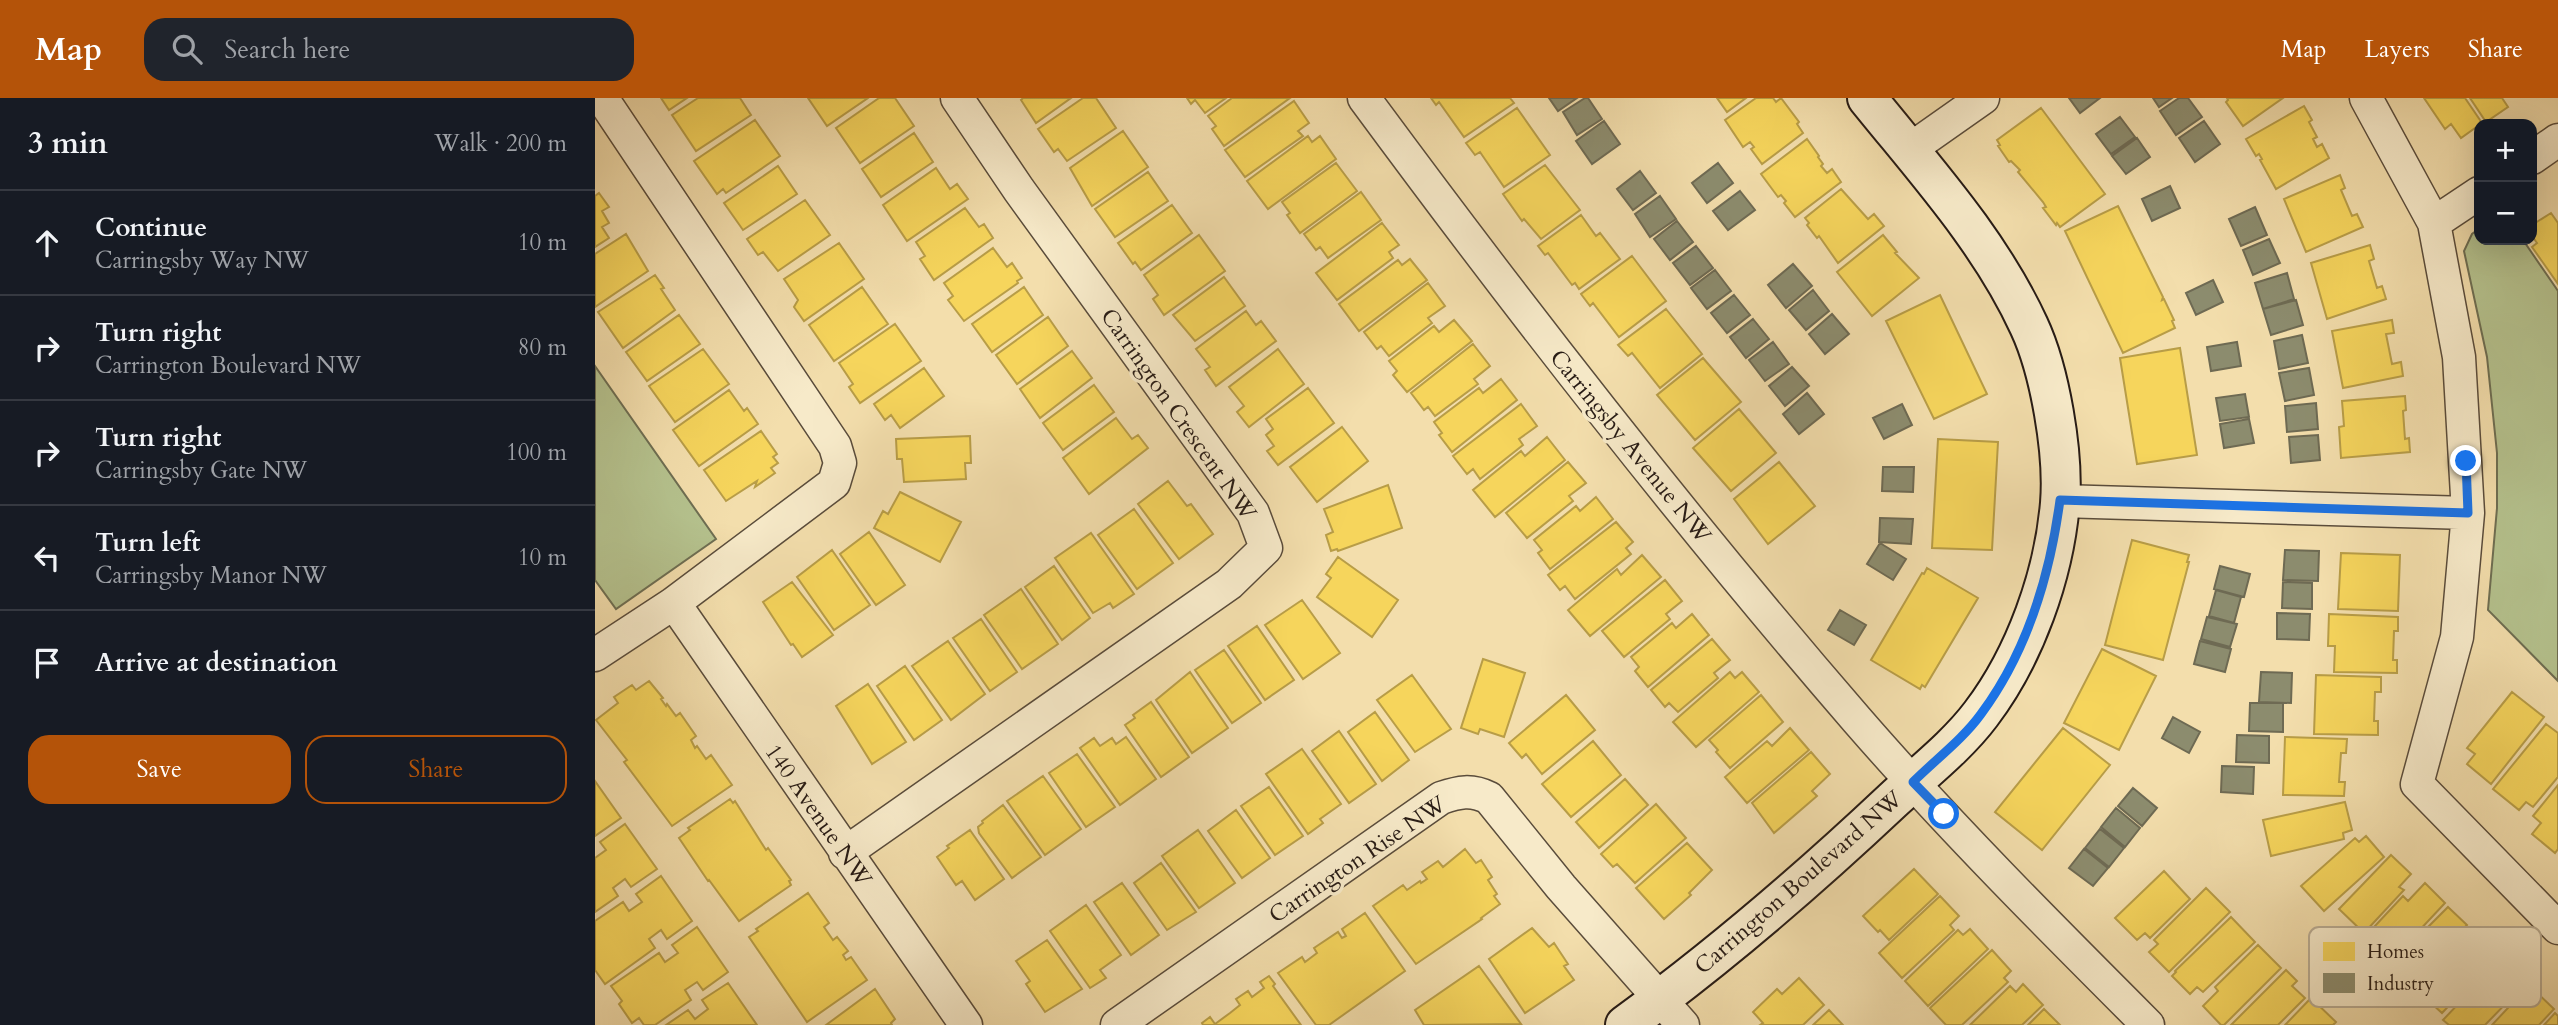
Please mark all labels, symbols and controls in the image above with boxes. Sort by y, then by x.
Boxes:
search box [144,18,634,81]
text: Map [35,27,102,72]
icon: search [168,30,206,68]
text: Search here [224,32,350,67]
text: Map [2281,33,2327,66]
text: Layers [2365,33,2430,66]
text: Share [2468,33,2523,66]
map controls [2474,119,2537,245]
button: + [2474,119,2537,182]
text: 3 min [28,123,108,164]
text: Walk · 200 m [434,128,567,159]
button: − [2474,182,2537,245]
text: Continue [95,210,207,245]
icon: ahead [28,224,66,262]
text: 10 m [518,227,567,258]
text: Carringsby Way NW [95,245,309,276]
street label: Carrington Crescent NW [1094,302,1264,527]
text: Turn right [95,315,222,350]
icon: right [28,329,66,367]
text: 80 m [518,332,567,363]
street label: Carringsby Avenue NW [1543,343,1719,550]
text: Carrington Boulevard NW [95,350,361,381]
text: Turn right [95,420,222,455]
icon: right [28,434,66,472]
text: 100 m [506,437,567,468]
route end [2450,445,2481,476]
text: Carringsby Gate NW [95,455,307,486]
text: Turn left [95,525,200,560]
icon: left [28,539,66,577]
text: 10 m [518,542,567,573]
text: Carringsby Manor NW [95,560,327,591]
icon: arrive [28,644,66,682]
text: Arrive at destination [95,645,338,680]
button: Save [28,735,291,804]
button: Share [305,735,567,804]
street label: 140 Avenue NW [758,738,880,893]
street label: Carrington Boulevard NW [1688,783,1909,981]
street label: Carrington Rise NW [1263,788,1452,930]
route start [1928,798,1959,829]
legend [2309,927,2541,1007]
text: Homes [2367,939,2424,965]
text: Industry [2367,971,2434,997]

